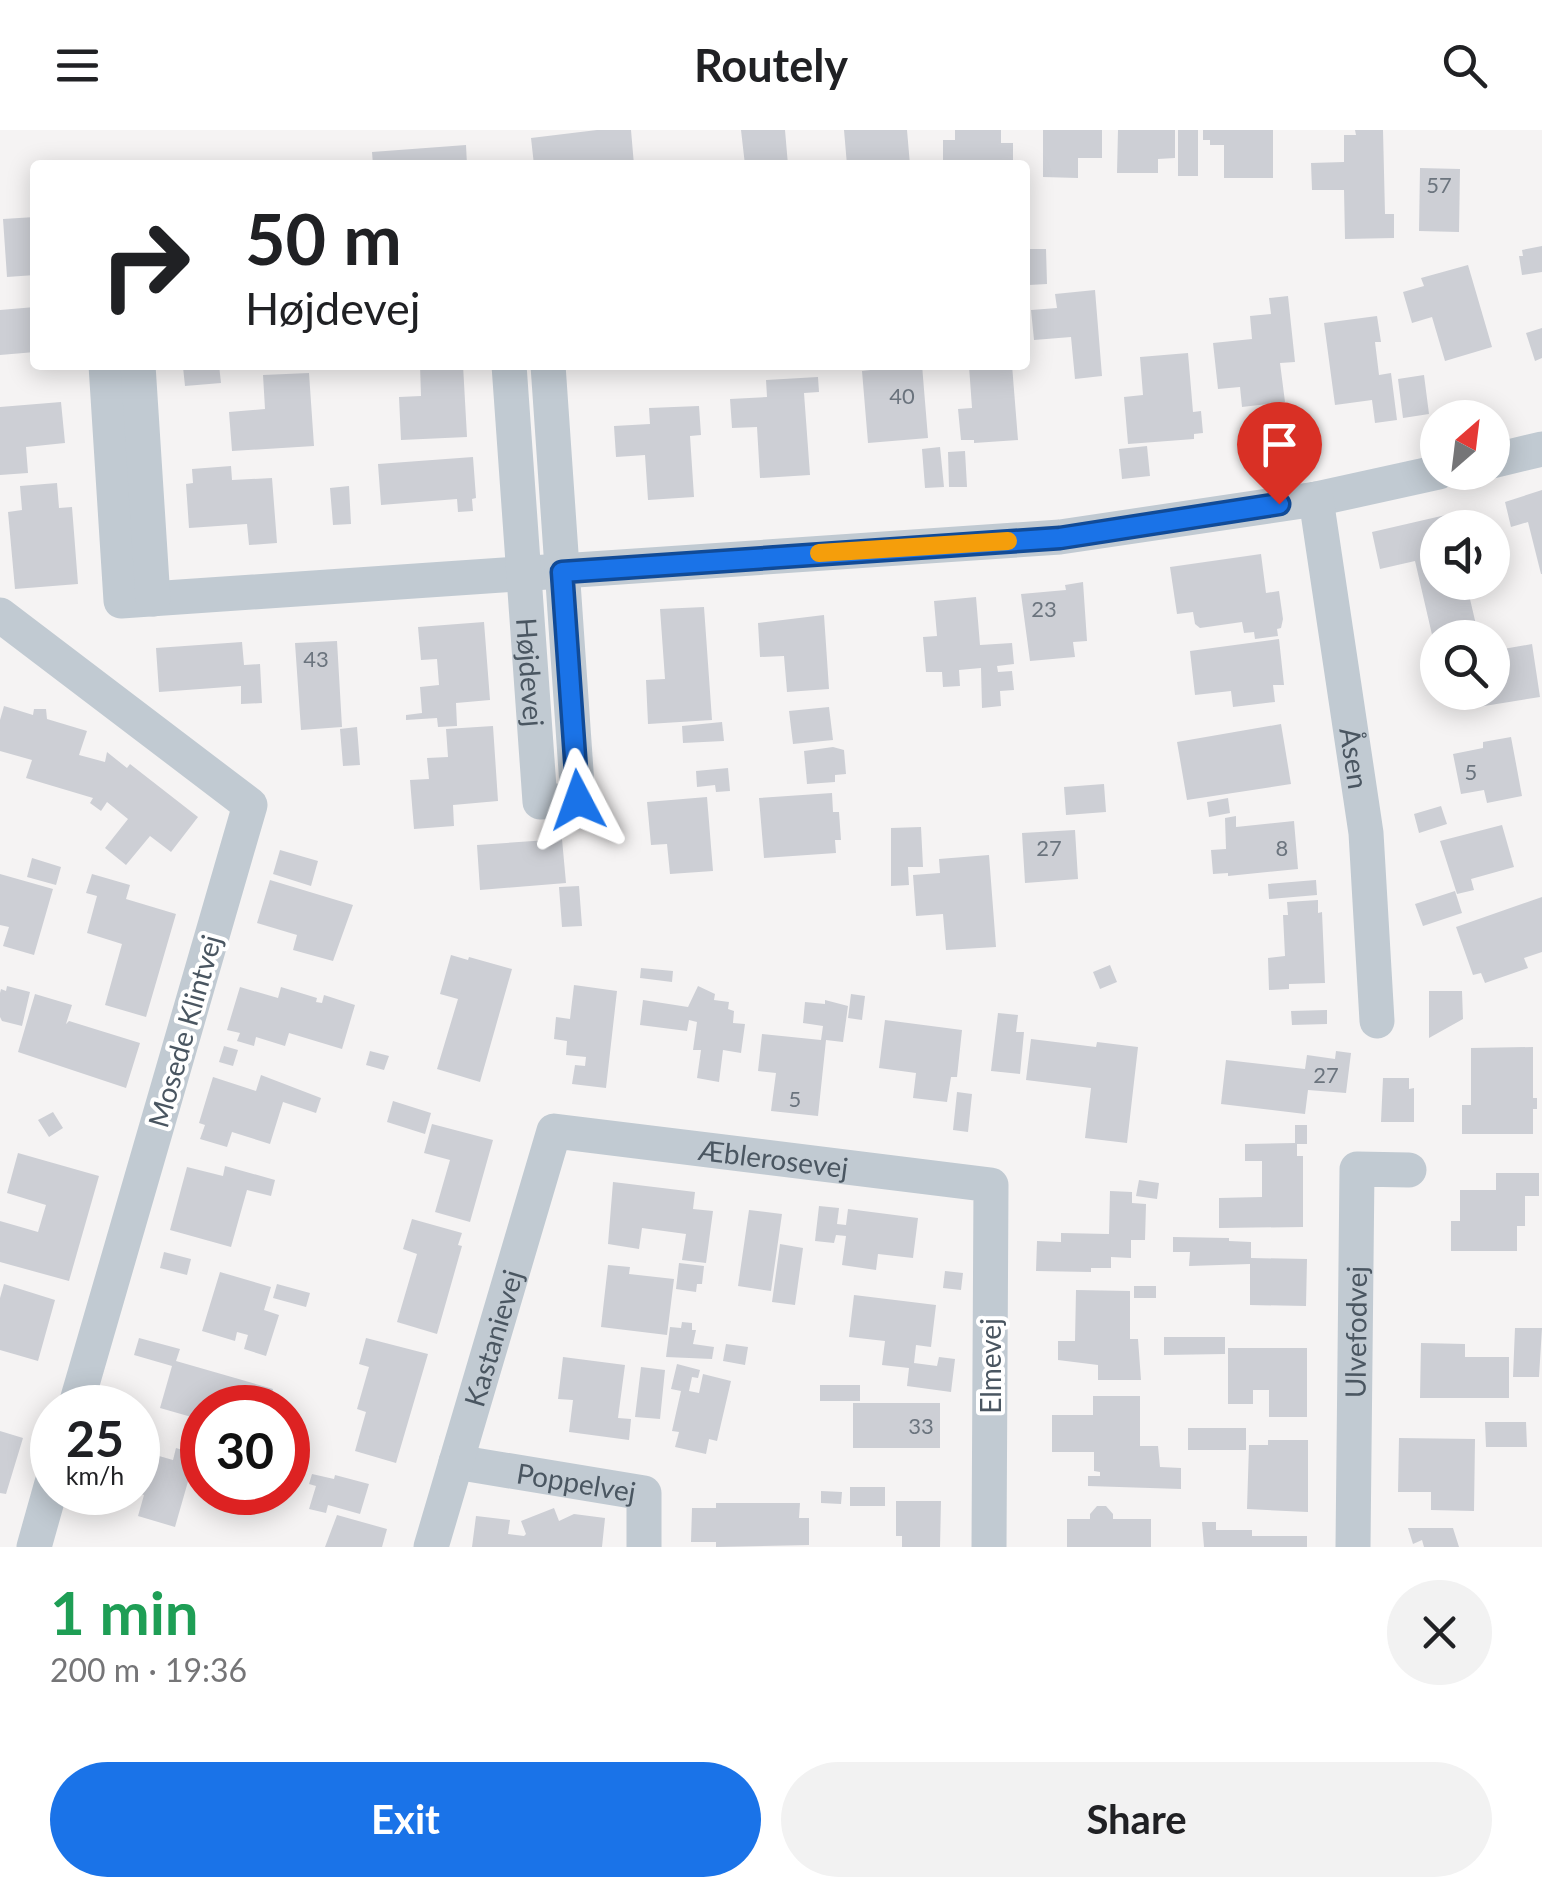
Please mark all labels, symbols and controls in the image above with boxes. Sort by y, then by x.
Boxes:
icon: menu [50,38,105,93]
text: Routely [694,38,848,92]
icon: search [1437,38,1492,93]
house number: 57 [1426,171,1452,198]
text: 50 m [245,196,402,280]
icon: right [80,200,210,330]
text: Højdevej [245,281,421,335]
house number: 40 [889,382,915,409]
north arrow [1420,400,1510,490]
map controls [1420,400,1510,710]
pin [1237,402,1322,505]
icon: arrive [1252,417,1307,472]
button: sound [1420,510,1510,600]
house number: 23 [1031,595,1057,622]
street label: Højdevej [510,616,552,728]
button: search [1420,620,1510,710]
house number: 43 [303,645,329,672]
street label: Åsen [1333,725,1376,791]
position arrow [526,748,630,852]
house number: 5 [1465,758,1477,785]
house number: 27 [1036,834,1062,861]
house number: 8 [1276,834,1288,861]
street label: Mosede Klintvej [140,931,228,1131]
house number: 27 [1313,1061,1339,1088]
house number: 5 [789,1085,801,1112]
street label: Æblerosevej [696,1132,850,1184]
street label: Kastanievej [457,1266,529,1410]
street label: Ulvefodvej [1338,1266,1373,1398]
street label: Elmevej [973,1318,1007,1414]
speed limit sign: 30 [180,1385,310,1515]
text: 25 [66,1408,124,1468]
house number: 33 [908,1412,934,1439]
street label: Poppelvej [514,1455,639,1508]
text: km/h [66,1460,124,1490]
text: 1 min [50,1576,199,1648]
button: close [1387,1580,1492,1685]
text: 200 m · 19:36 [50,1650,247,1689]
button: Exit [50,1762,761,1877]
button: Share [781,1762,1492,1877]

